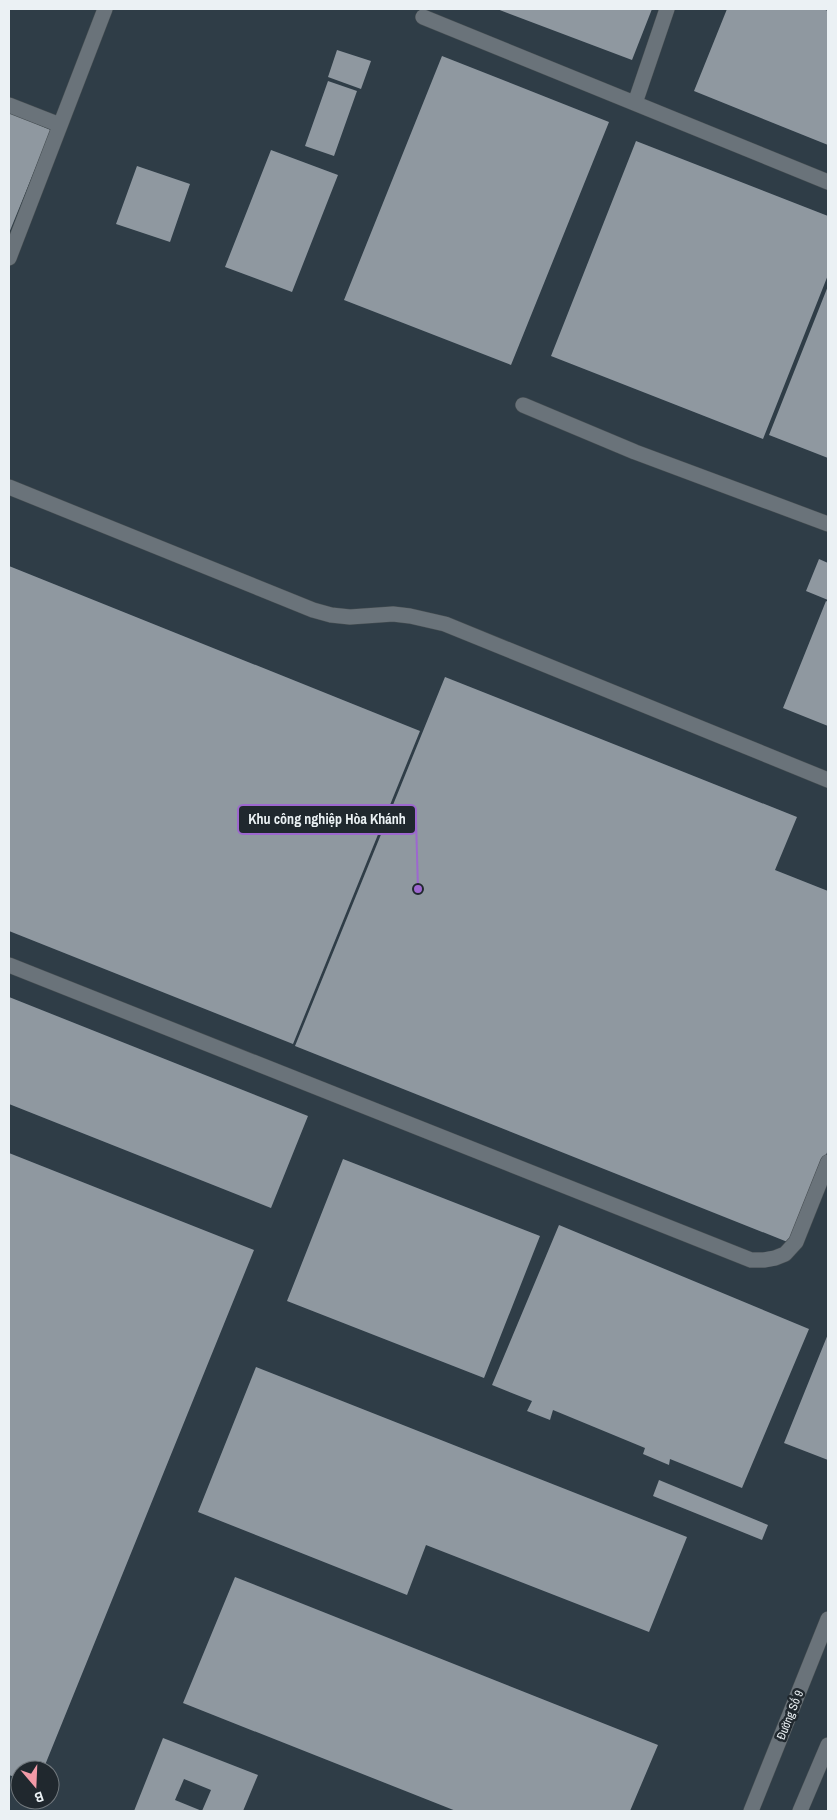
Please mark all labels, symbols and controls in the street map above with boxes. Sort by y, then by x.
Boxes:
callout: Khu công nghiệp Hòa Khánh [238,805,416,834]
text: Khu công nghiệp Hòa Khánh [248,810,406,828]
street label: Đường Số 9 [773,1688,807,1742]
north arrow [10,1760,60,1810]
text: B [32,1787,46,1807]

